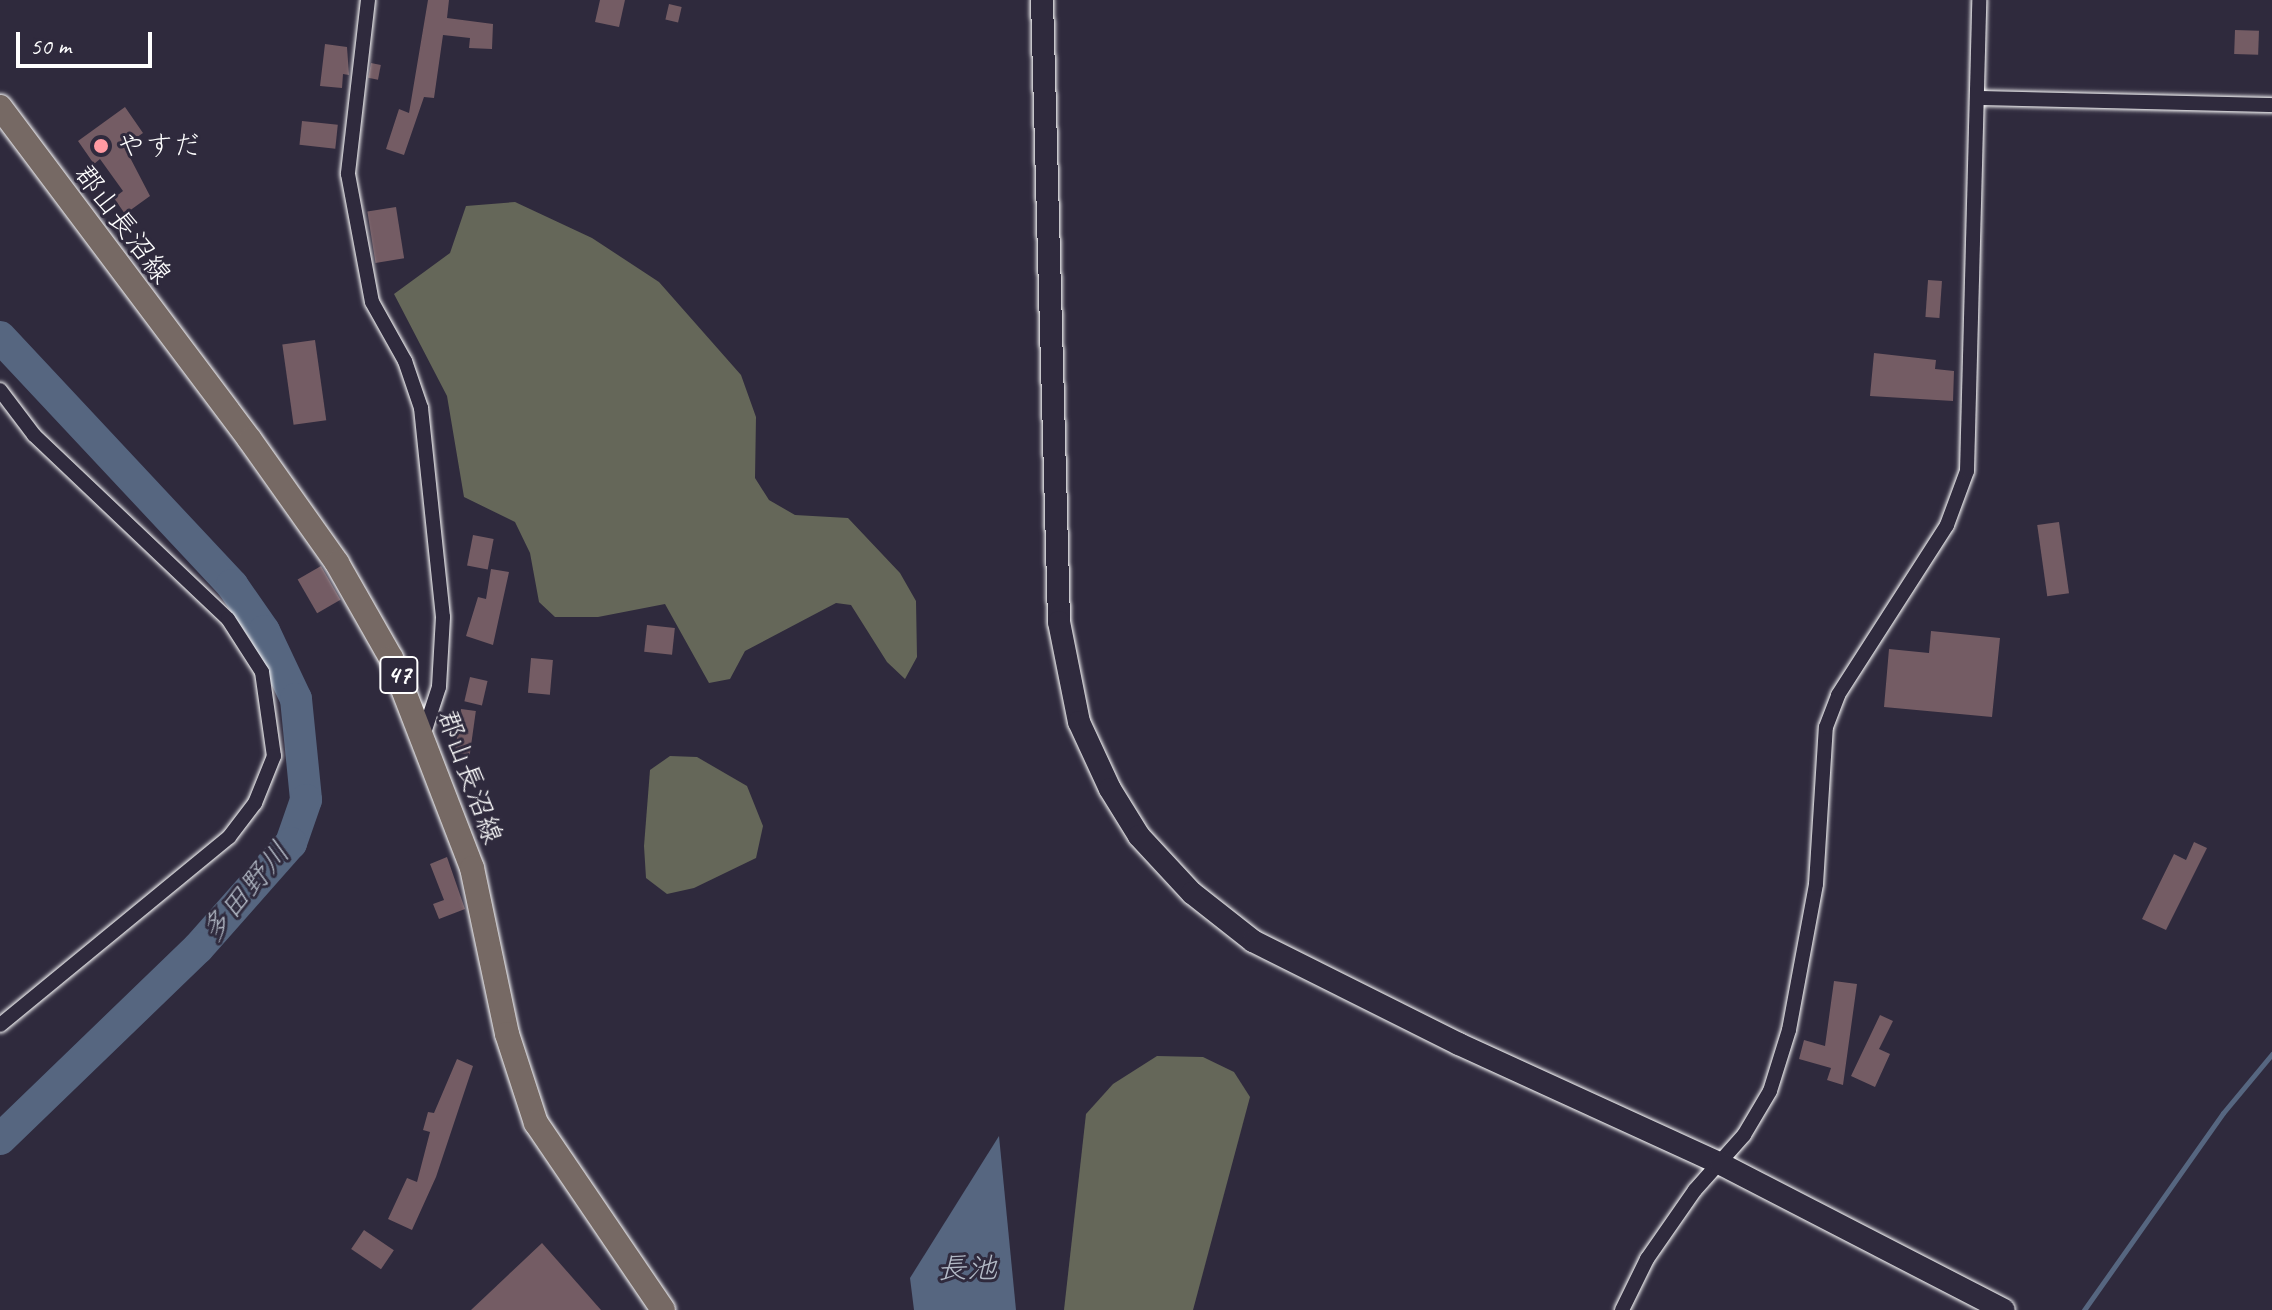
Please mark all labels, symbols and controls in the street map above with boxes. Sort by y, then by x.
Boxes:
scale bar [20,16,156,66]
text: 50 m [30,31,71,61]
place label: やすだ [117,129,201,163]
marker: やすだ [92,137,110,155]
street label: 郡山長沼線 [67,158,179,290]
road number: 47 [379,653,419,697]
street label: 郡山長沼線 [430,705,510,849]
water label: 多田野川 [193,834,297,950]
water label: 長池 [937,1250,997,1286]

